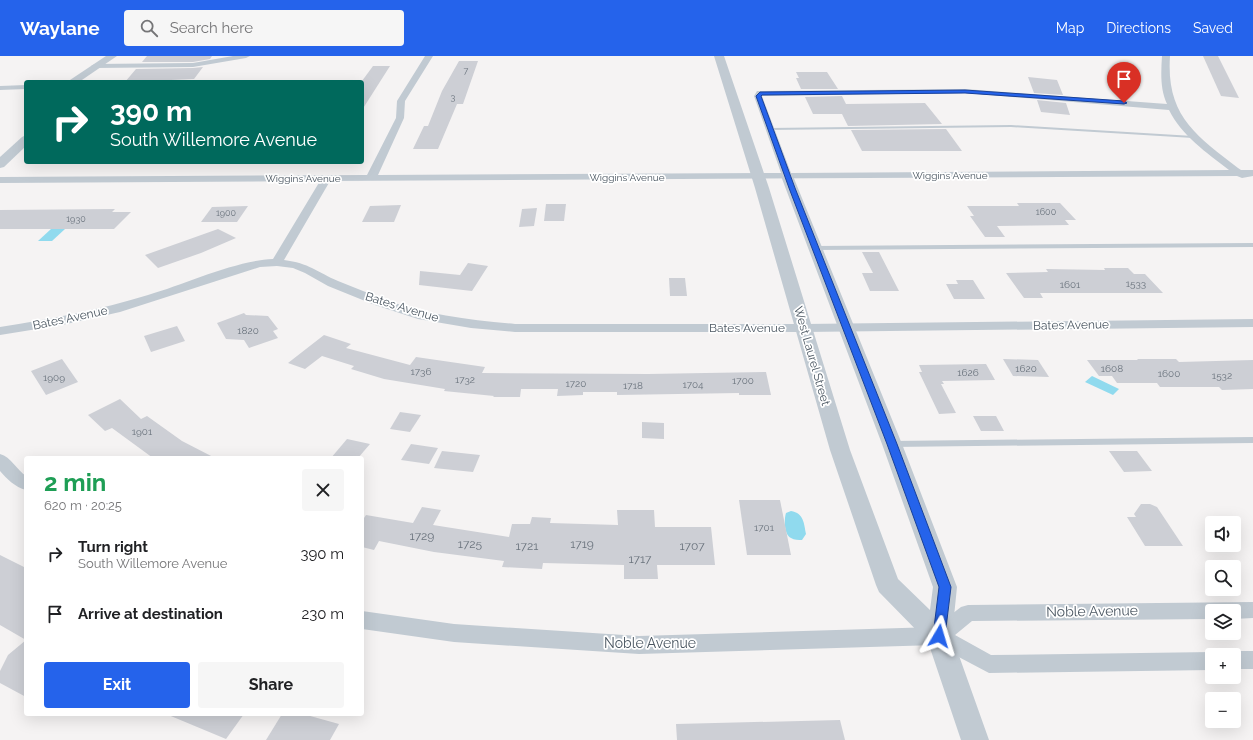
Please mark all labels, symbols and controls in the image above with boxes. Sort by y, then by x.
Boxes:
search box [124,10,404,46]
text: Waylane [20,17,100,39]
icon: search [138,17,160,39]
text: Search here [170,19,253,37]
text: Map [1056,20,1084,36]
text: Directions [1106,20,1171,36]
text: Saved [1193,20,1233,36]
pin [1107,62,1141,103]
house number: 7 [464,66,469,76]
icon: arrive [1113,68,1135,90]
house number: 3 [451,92,456,102]
text: 390 m [110,95,192,128]
icon: right [44,96,96,148]
text: South Willemore Avenue [110,129,317,150]
street label: Wiggins Avenue [912,170,988,181]
street label: Wiggins Avenue [589,172,665,183]
street label: Wiggins Avenue [265,173,341,184]
house number: 1600 [1036,207,1057,217]
house number: 1900 [216,208,237,218]
house number: 1930 [66,214,86,224]
house number: 1533 [1126,278,1146,289]
house number: 1601 [1060,279,1081,290]
street label: Bates Avenue [364,289,440,325]
street label: Bates Avenue [31,303,109,333]
street label: West Laurel Street [791,305,833,407]
street label: Bates Avenue [1033,317,1109,333]
street label: Bates Avenue [709,321,785,335]
house number: 1820 [237,325,259,336]
house number: 1620 [1015,363,1037,374]
house number: 1608 [1101,363,1123,374]
house number: 1736 [411,366,431,377]
house number: 1626 [957,367,979,378]
house number: 1600 [1158,368,1180,379]
house number: 1532 [1212,370,1232,381]
house number: 1909 [43,372,65,383]
house number: 1732 [455,374,475,385]
house number: 1700 [732,375,754,386]
house number: 1720 [566,378,586,389]
house number: 1704 [682,379,704,390]
house number: 1718 [623,380,643,391]
house number: 1901 [132,426,153,437]
text: 2 min [44,468,106,497]
button: close [302,469,344,511]
text: 620 m · 20:25 [44,498,122,513]
map controls [1205,516,1241,728]
button: sound [1205,516,1241,552]
house number: 1701 [754,522,775,533]
house number: 1729 [410,529,434,543]
house number: 1725 [458,537,483,551]
house number: 1719 [570,537,594,551]
text: Turn right [78,538,148,556]
house number: 1721 [516,539,538,553]
house number: 1707 [679,539,705,553]
icon: right [44,543,66,565]
text: 390 m [300,545,344,563]
house number: 1717 [629,552,652,566]
text: South Willemore Avenue [78,556,227,571]
button: search [1205,560,1241,596]
street label: Noble Avenue [1046,602,1138,620]
icon: arrive [44,603,66,625]
button: layers [1205,604,1241,640]
text: Arrive at destination [78,605,223,623]
text: 230 m [301,605,344,623]
position arrow [918,615,960,657]
street label: Noble Avenue [604,635,696,651]
button: + [1205,648,1241,684]
button: Exit [44,662,190,708]
button: Share [198,662,344,708]
button: − [1205,692,1241,728]

